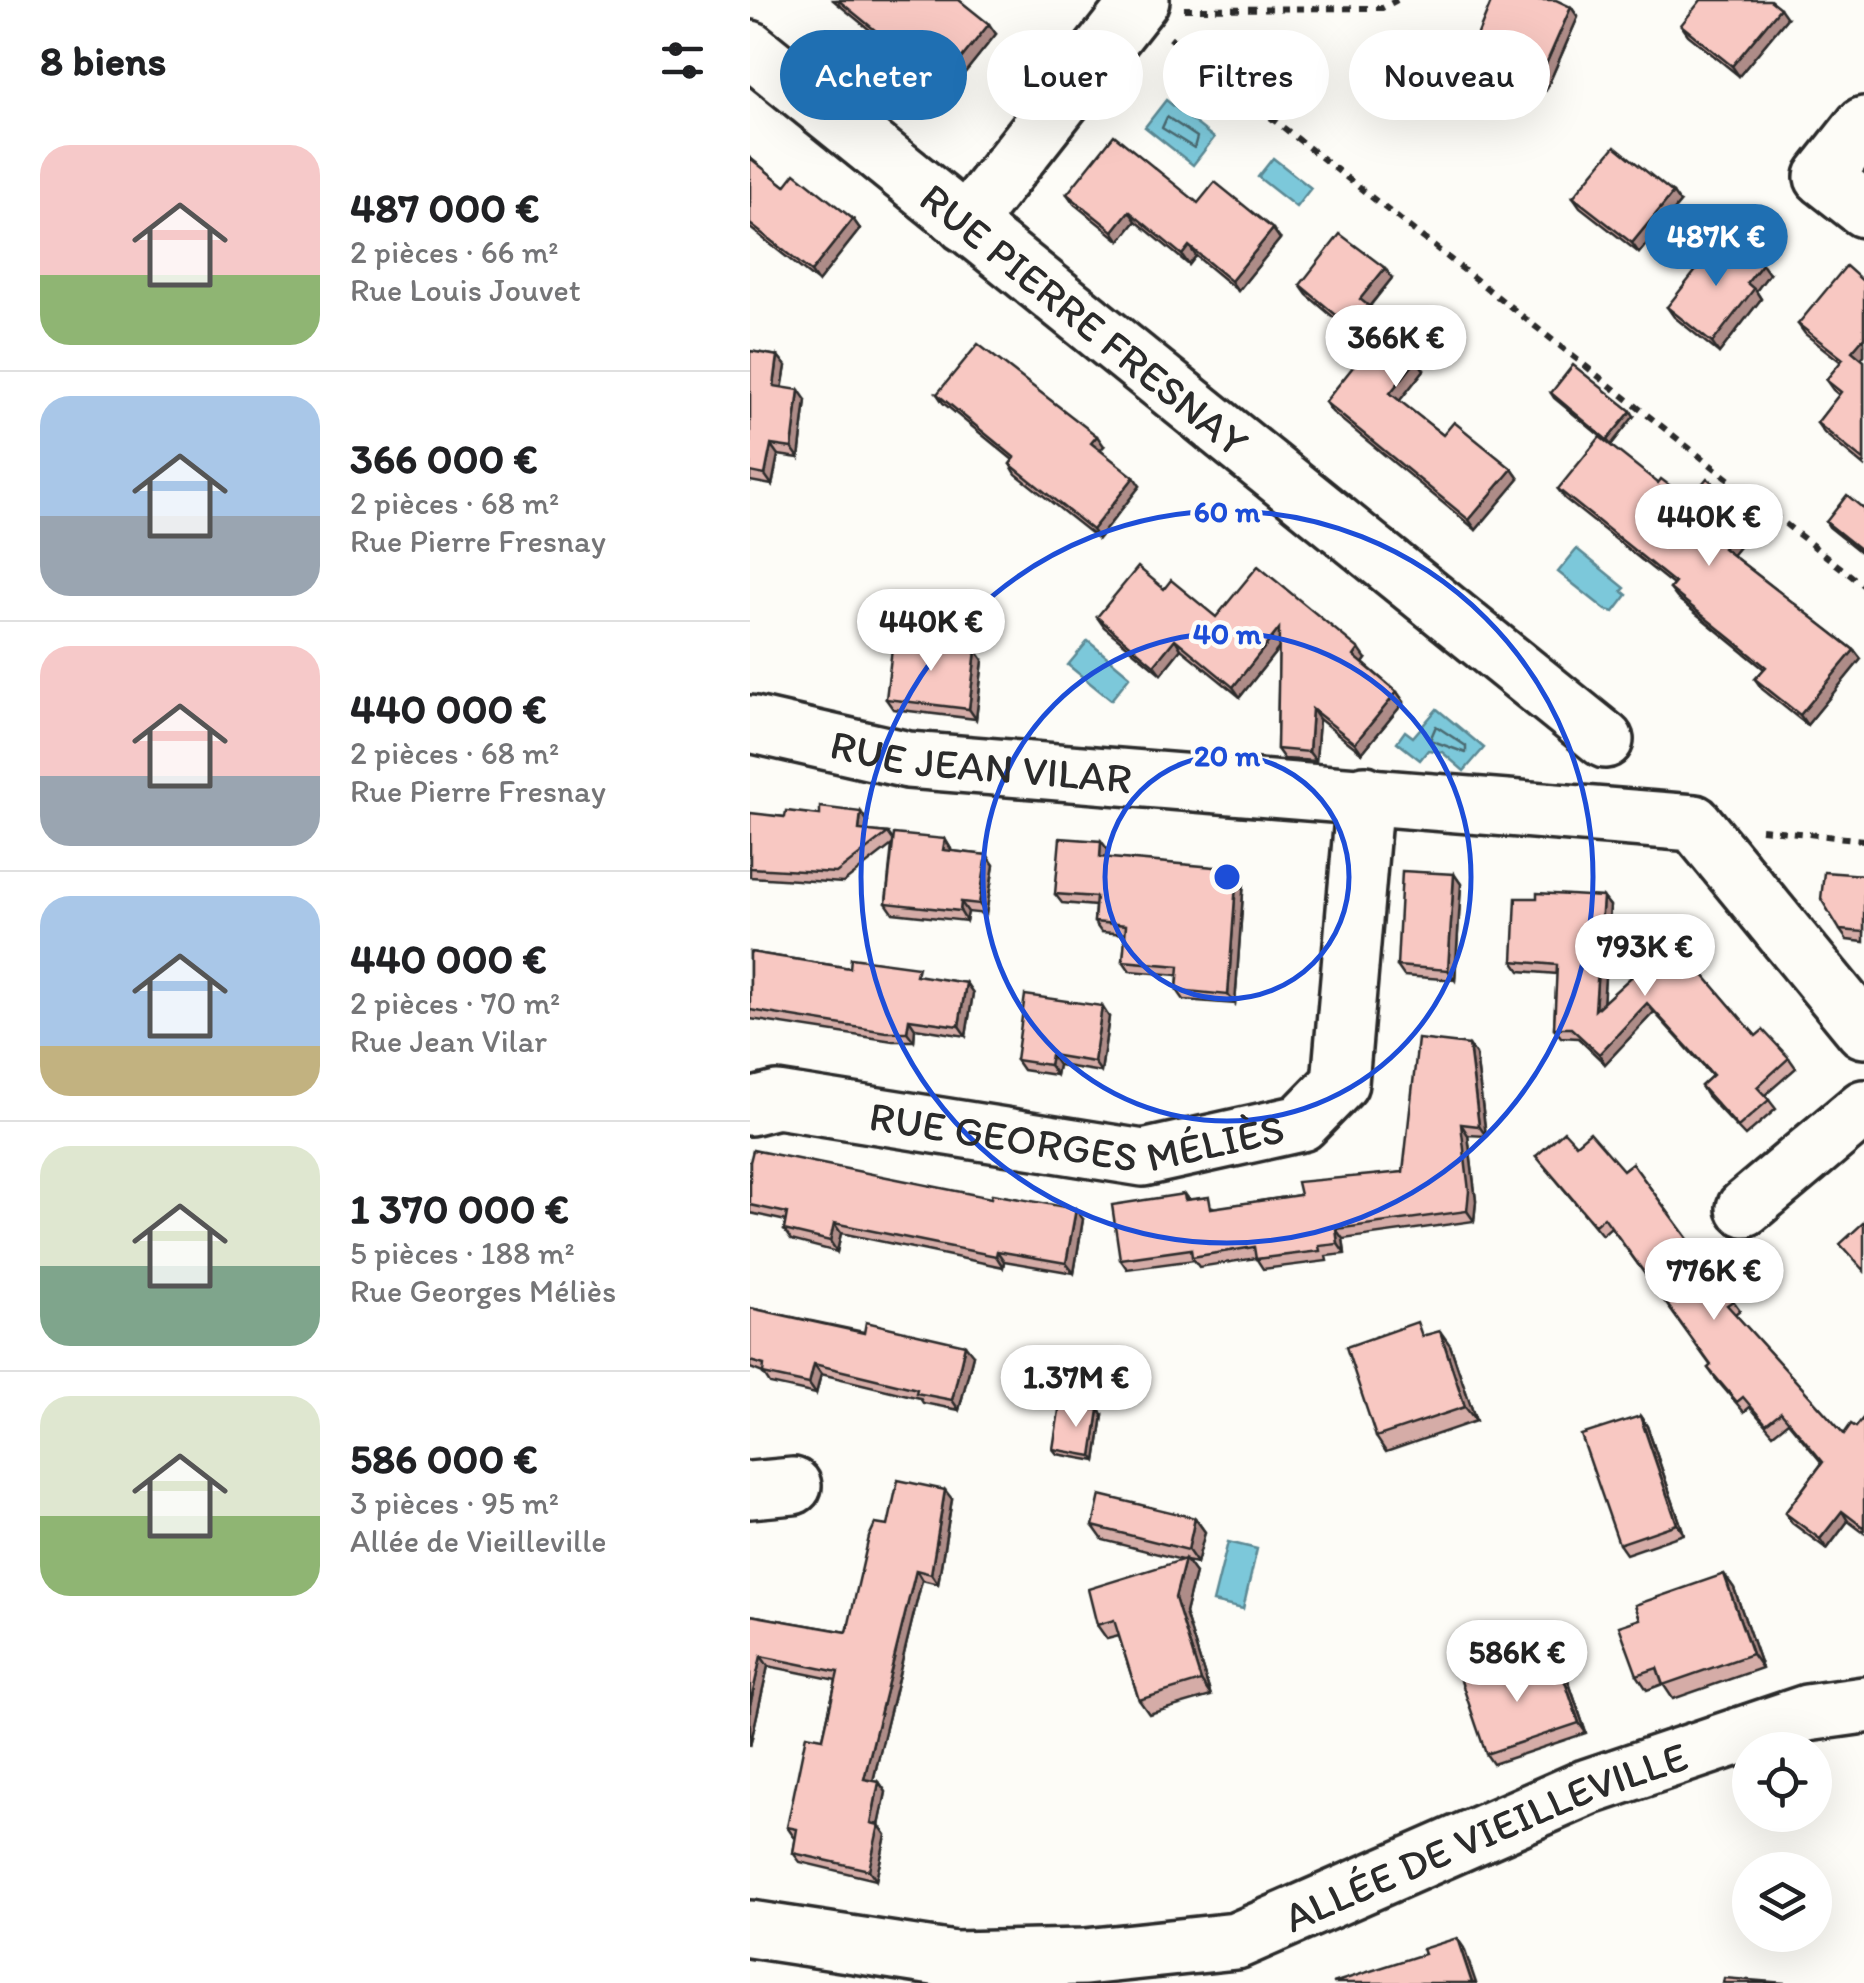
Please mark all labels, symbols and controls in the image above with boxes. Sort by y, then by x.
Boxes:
chip: Acheter [780,30,967,120]
chip: Louer [987,30,1143,120]
chip: Filtres [1163,30,1329,120]
chip: Nouveau [1349,30,1550,120]
icon: filters [655,33,710,88]
text: 8 biens [40,35,166,86]
street label: RUE PIERRE FRESNAY [910,172,1259,467]
text: 487 000 € [350,182,540,233]
icon: home [120,185,240,305]
pin: 487K € [1635,204,1797,289]
text: 487K € [1667,217,1765,255]
text: 2 pièces · 66 m² [350,233,559,271]
text: Rue Louis Jouvet [350,271,581,309]
pin: 366K € [1315,305,1477,390]
text: 366K € [1347,318,1445,356]
text: 366 000 € [350,433,538,484]
icon: home [120,436,240,556]
text: 2 pièces · 68 m² [350,484,559,522]
pin: 440K € [1628,484,1790,569]
text: 60 m [1194,493,1261,530]
text: 440K € [1657,497,1761,535]
text: Rue Pierre Fresnay [350,522,606,560]
pin: 440K € [850,589,1012,674]
text: 440K € [879,602,983,640]
text: 40 m [1193,615,1262,652]
text: 440 000 € [350,683,547,734]
icon: home [120,686,240,806]
street label: RUE JEAN VILAR [826,718,1134,803]
text: 2 pièces · 68 m² [350,734,559,772]
text: 20 m [1194,737,1261,774]
text: Rue Pierre Fresnay [350,772,606,810]
centre of rings [1209,859,1245,895]
pin: 793K € [1564,914,1726,999]
text: 793K € [1597,927,1693,965]
text: 440 000 € [350,933,547,984]
icon: home [120,936,240,1056]
text: 2 pièces · 70 m² [350,984,560,1022]
text: Rue Jean Vilar [350,1022,547,1060]
street label: RUE GEORGES MÉLIÈS [866,1090,1289,1184]
text: 1 370 000 € [350,1183,569,1234]
icon: home [120,1186,240,1306]
text: 5 pièces · 188 m² [350,1234,575,1272]
pin: 776K € [1633,1238,1795,1323]
text: 776K € [1667,1251,1761,1289]
text: Rue Georges Méliès [350,1272,616,1310]
pin: 1.37M € [984,1345,1168,1430]
text: 1.37M € [1023,1358,1129,1396]
text: 586 000 € [350,1433,538,1484]
icon: home [120,1436,240,1556]
text: 3 pièces · 95 m² [350,1484,559,1522]
text: Allée de Vieilleville [350,1522,606,1560]
pin: 586K € [1436,1620,1598,1705]
text: 586K € [1468,1633,1566,1671]
street label: ALLÉE DE VIEILLEVILLE [1276,1730,1694,1943]
map controls [1732,1732,1832,1952]
button: locate [1732,1732,1832,1832]
button: layers [1732,1852,1832,1952]

